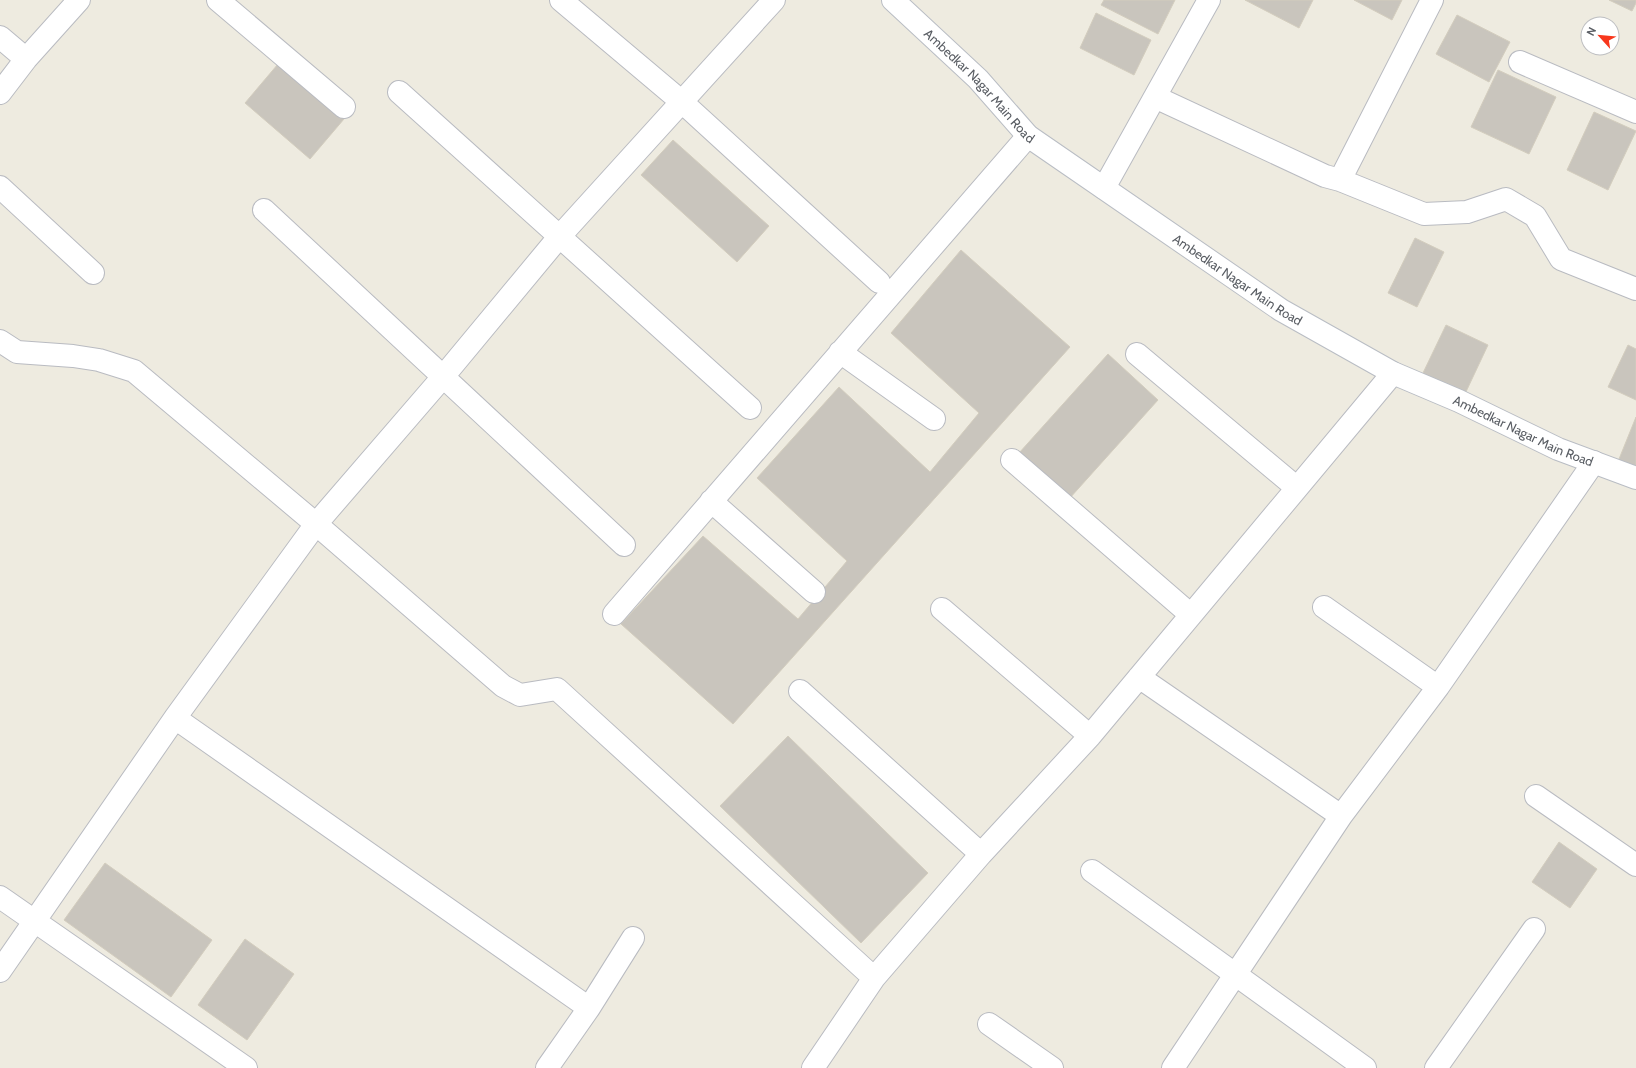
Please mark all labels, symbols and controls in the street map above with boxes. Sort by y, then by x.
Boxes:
north arrow [1580,16,1620,56]
street label: Ambedkar Nagar Main Road [921,25,1038,146]
text: N [1583,25,1599,38]
street label: Ambedkar Nagar Main Road [1170,230,1305,328]
street label: Ambedkar Nagar Main Road [1451,392,1596,469]

